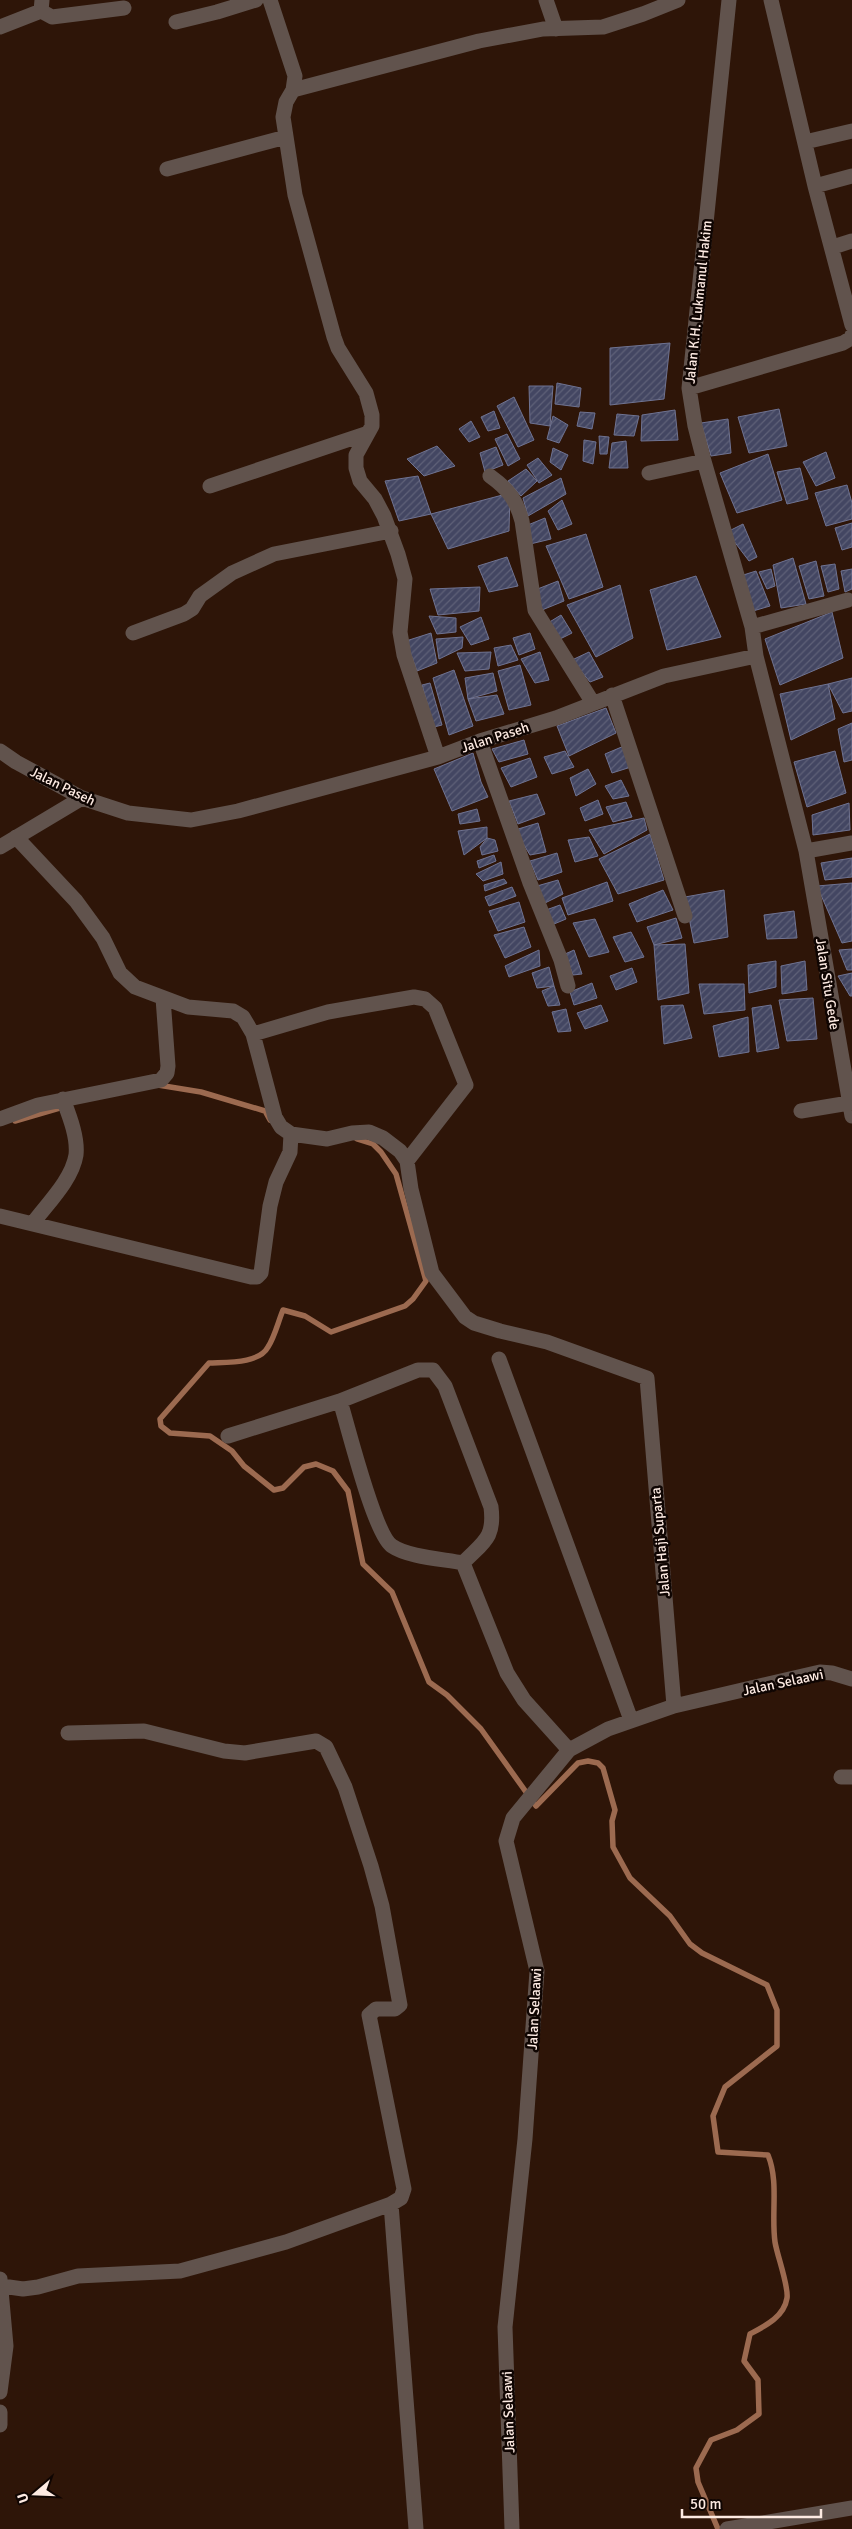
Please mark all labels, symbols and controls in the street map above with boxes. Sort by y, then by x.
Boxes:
street label: Jalan K.H. Lukmanul Hakim [681,220,716,384]
street label: Jalan Paseh [459,719,531,756]
street label: Jalan Paseh [27,763,98,810]
street label: Jalan Situ Gede [812,937,843,1031]
street label: Jalan Haji Suparta [647,1487,674,1597]
street label: Jalan Selaawi [741,1666,825,1699]
street label: Jalan Selaawi [524,1968,545,2050]
street label: Jalan Selaawi [499,2371,518,2453]
north arrow [10,2469,60,2519]
scale bar [682,2486,821,2518]
text: U [14,2491,33,2505]
text: 50 m [690,2495,721,2513]

